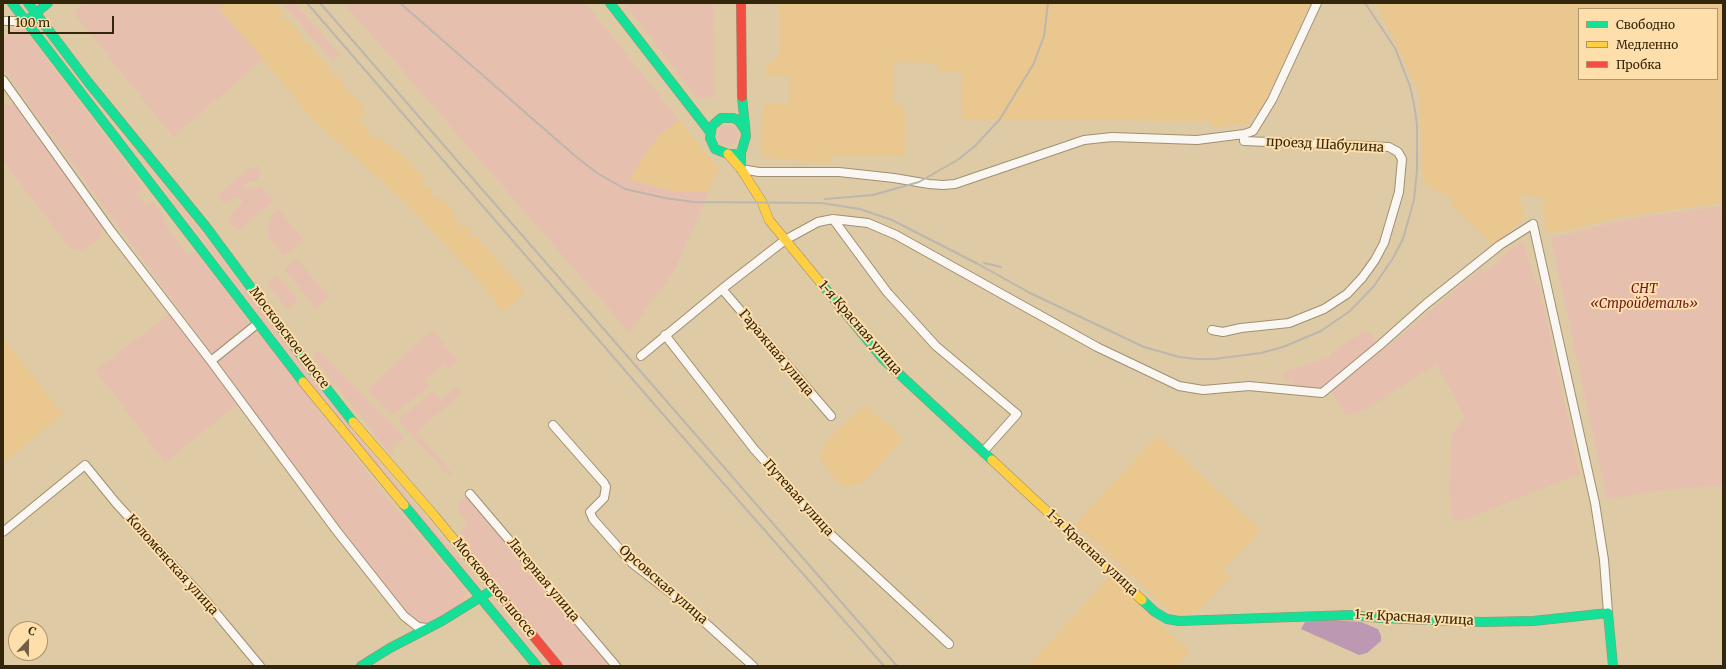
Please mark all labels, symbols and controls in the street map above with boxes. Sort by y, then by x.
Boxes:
scale bar [10,8,116,34]
legend [1578,8,1718,80]
text: 100 m [15,15,50,30]
text: Свободно [1616,17,1675,32]
text: Медленно [1616,37,1678,52]
text: Пробка [1616,57,1661,72]
street label: проезд Шабулина [1266,134,1384,156]
street label: 1-я Красная улица [815,278,905,378]
park label: СНТ «Стройдеталь» [1590,281,1698,312]
street label: Московское шоссе [246,284,332,392]
street label: Гаражная улица [735,306,817,400]
street label: Путевая улица [759,456,837,540]
street label: 1-я Красная улица [1043,507,1141,599]
street label: Коломенская улица [123,512,221,618]
street label: Московское шоссе [449,535,539,641]
street label: Лагерная улица [504,535,582,625]
street label: Орсовская улица [616,542,710,628]
street label: 1-я Красная улица [1354,607,1474,629]
north arrow [8,621,48,661]
text: С [26,623,38,639]

